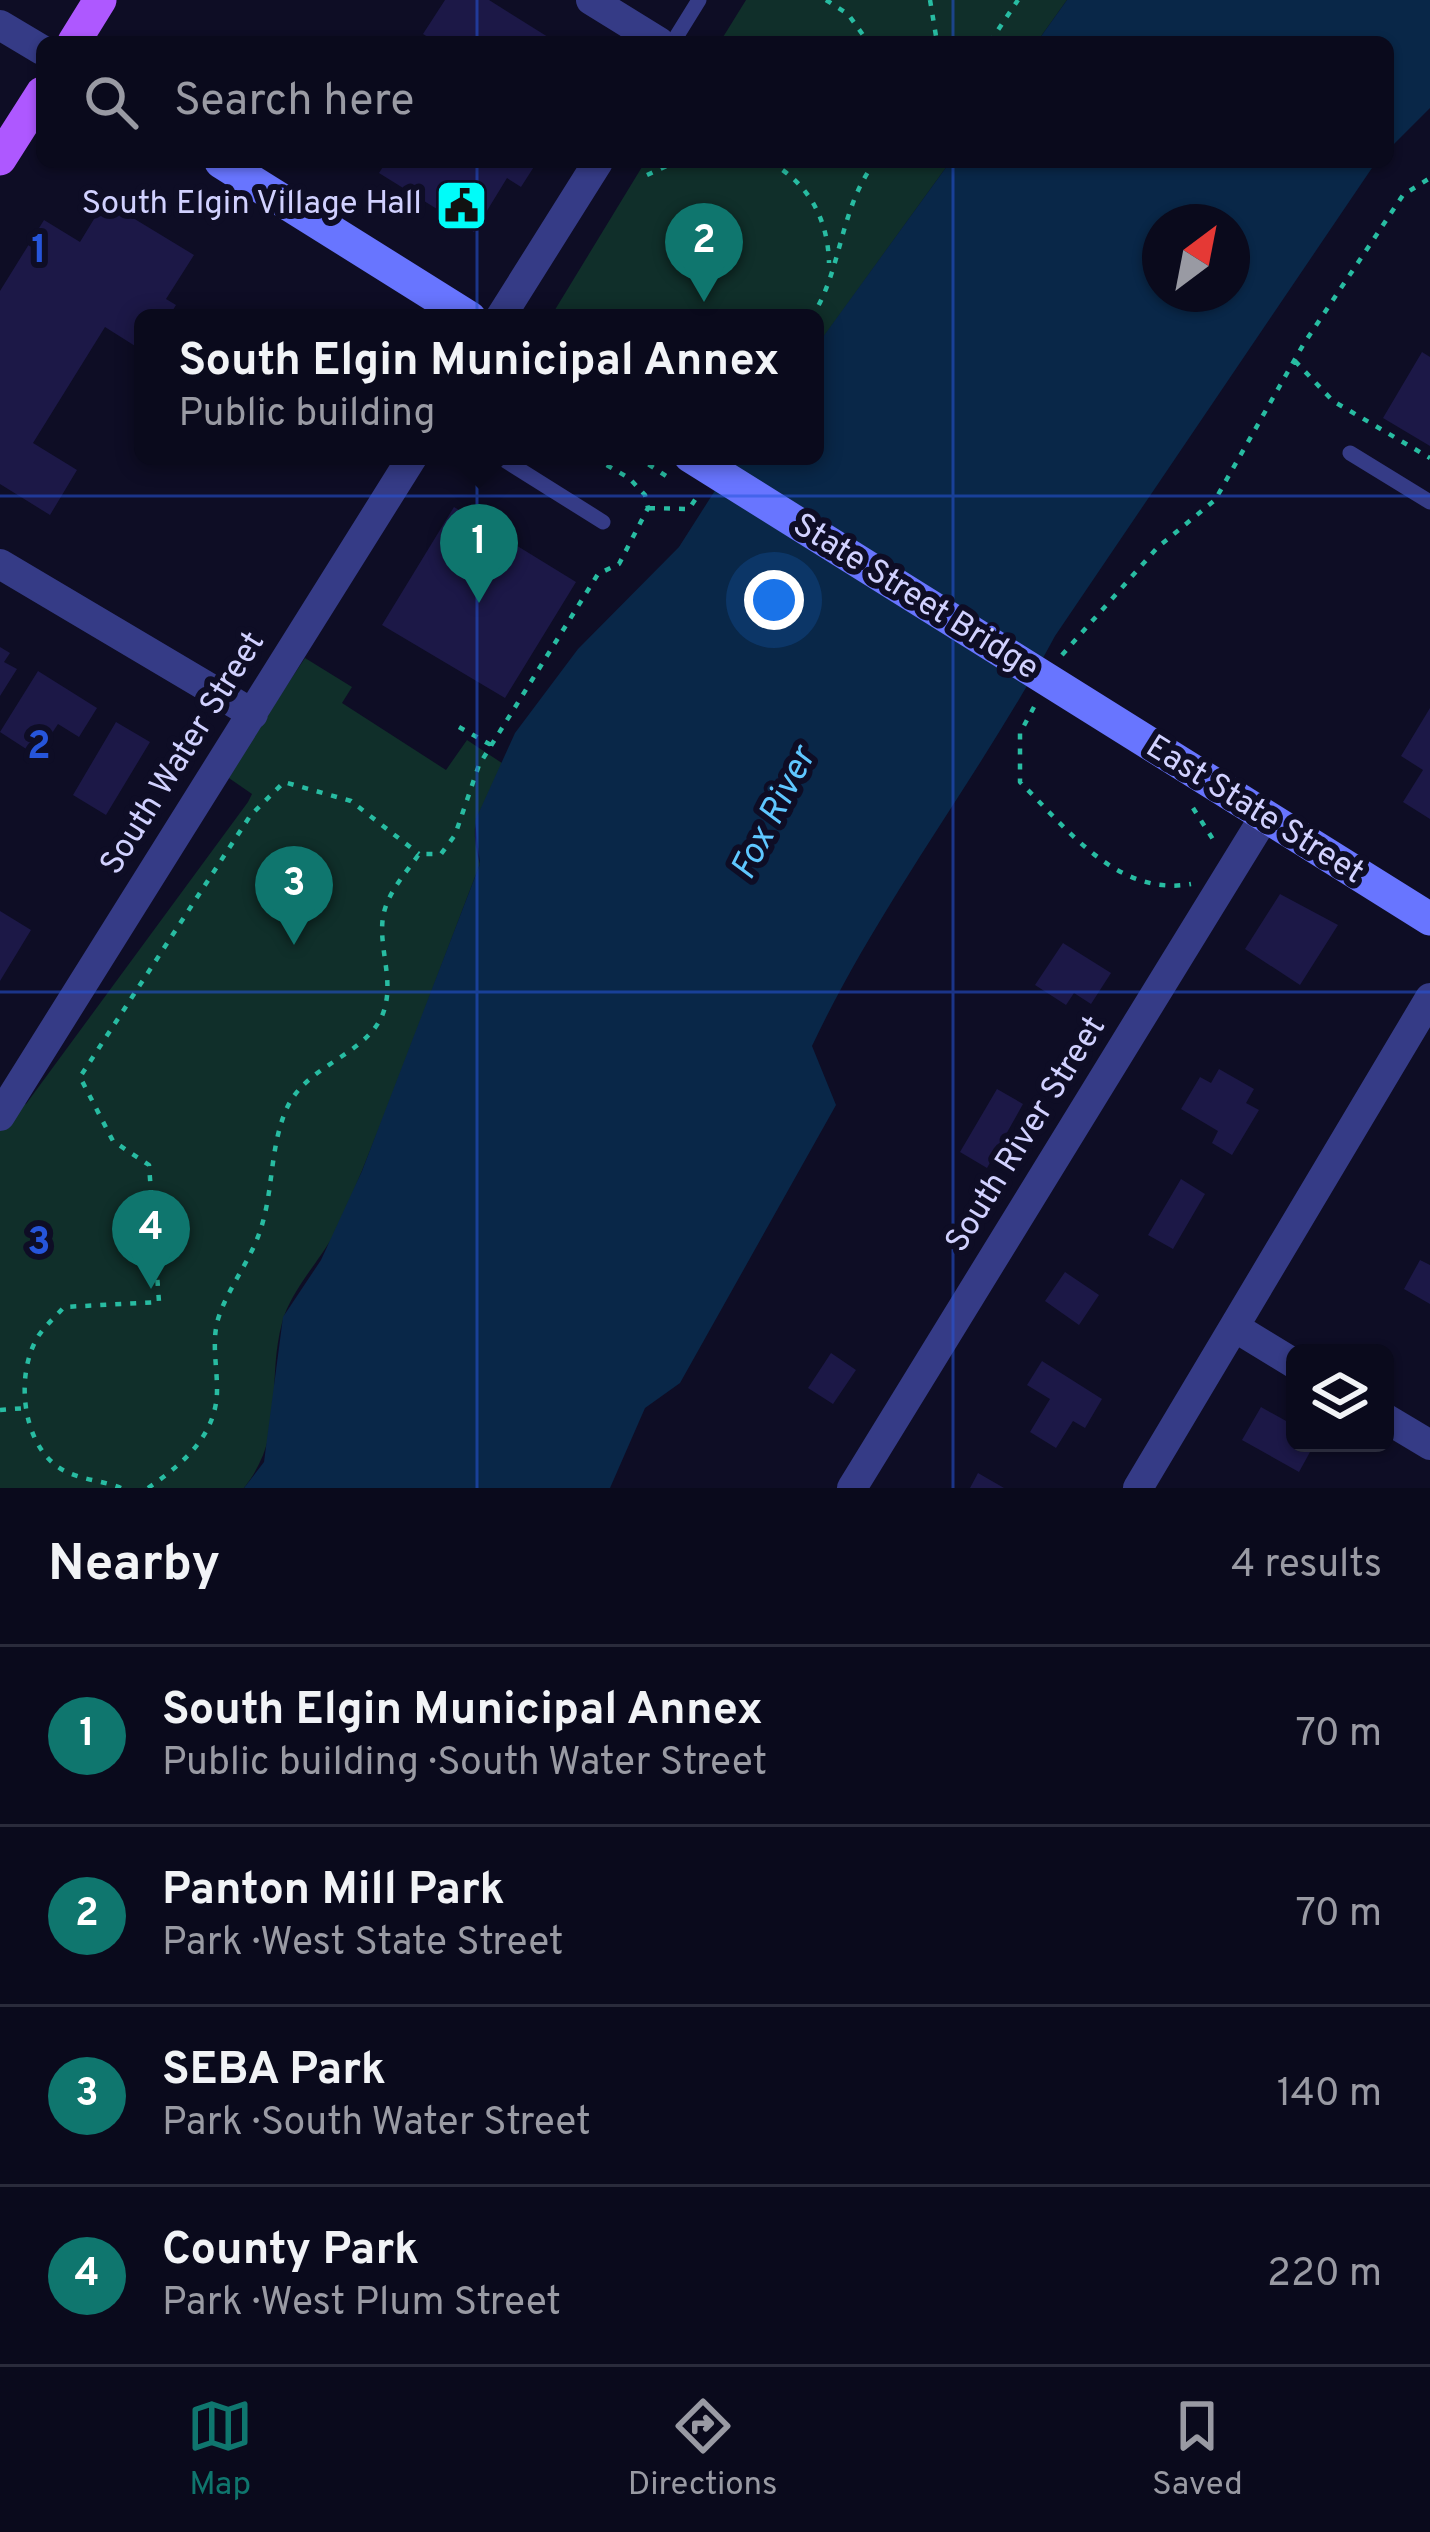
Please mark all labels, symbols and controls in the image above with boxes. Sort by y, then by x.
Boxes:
search box [36,36,1394,168]
icon: search [78,69,144,135]
text: Search here [174,74,414,131]
public building icon: South Elgin Village Hall [433,177,489,233]
place label: South Elgin Village Hall [82,184,422,226]
pin: 2 [665,203,743,302]
north arrow [1142,204,1250,312]
text: 1 [31,228,47,277]
popup [134,309,824,465]
text: South Elgin Municipal Annex [179,334,779,391]
text: Public building [179,391,436,440]
pin: 1 [440,504,518,603]
street label: State Street Bridge [784,505,1046,691]
your location [744,570,804,630]
street label: South Water Street [92,625,276,883]
text: 2 [27,724,51,773]
street label: East State Street [1137,727,1371,895]
water label: Fox River [722,737,829,888]
pin: 3 [255,846,333,945]
street label: South River Street [937,1009,1117,1261]
pin: 4 [112,1190,190,1289]
text: 3 [27,1220,51,1269]
map controls [1286,1344,1394,1452]
button: layers [1286,1344,1394,1452]
text: Nearby [48,1534,220,1599]
text: 4 results [1231,1542,1382,1591]
text: South Elgin Municipal Annex [162,1683,763,1740]
text: 1 [79,1711,95,1760]
text: 70 m [1296,1711,1382,1760]
text: Public building · South Water Street [162,1740,767,1789]
text: Panton Mill Park [162,1863,505,1920]
text: 2 [75,1891,99,1940]
text: 70 m [1296,1891,1382,1940]
text: Park · West State Street [162,1920,564,1969]
text: SEBA Park [162,2043,386,2100]
text: 3 [75,2071,99,2120]
text: 140 m [1277,2071,1382,2120]
text: Park · South Water Street [162,2100,591,2149]
text: County Park [162,2223,419,2280]
text: 4 [74,2251,100,2300]
text: 220 m [1267,2251,1382,2300]
text: Park · West Plum Street [162,2280,561,2329]
tab: Map [187,2393,253,2507]
tab: Directions [628,2393,778,2507]
tab: Saved [1152,2393,1243,2507]

